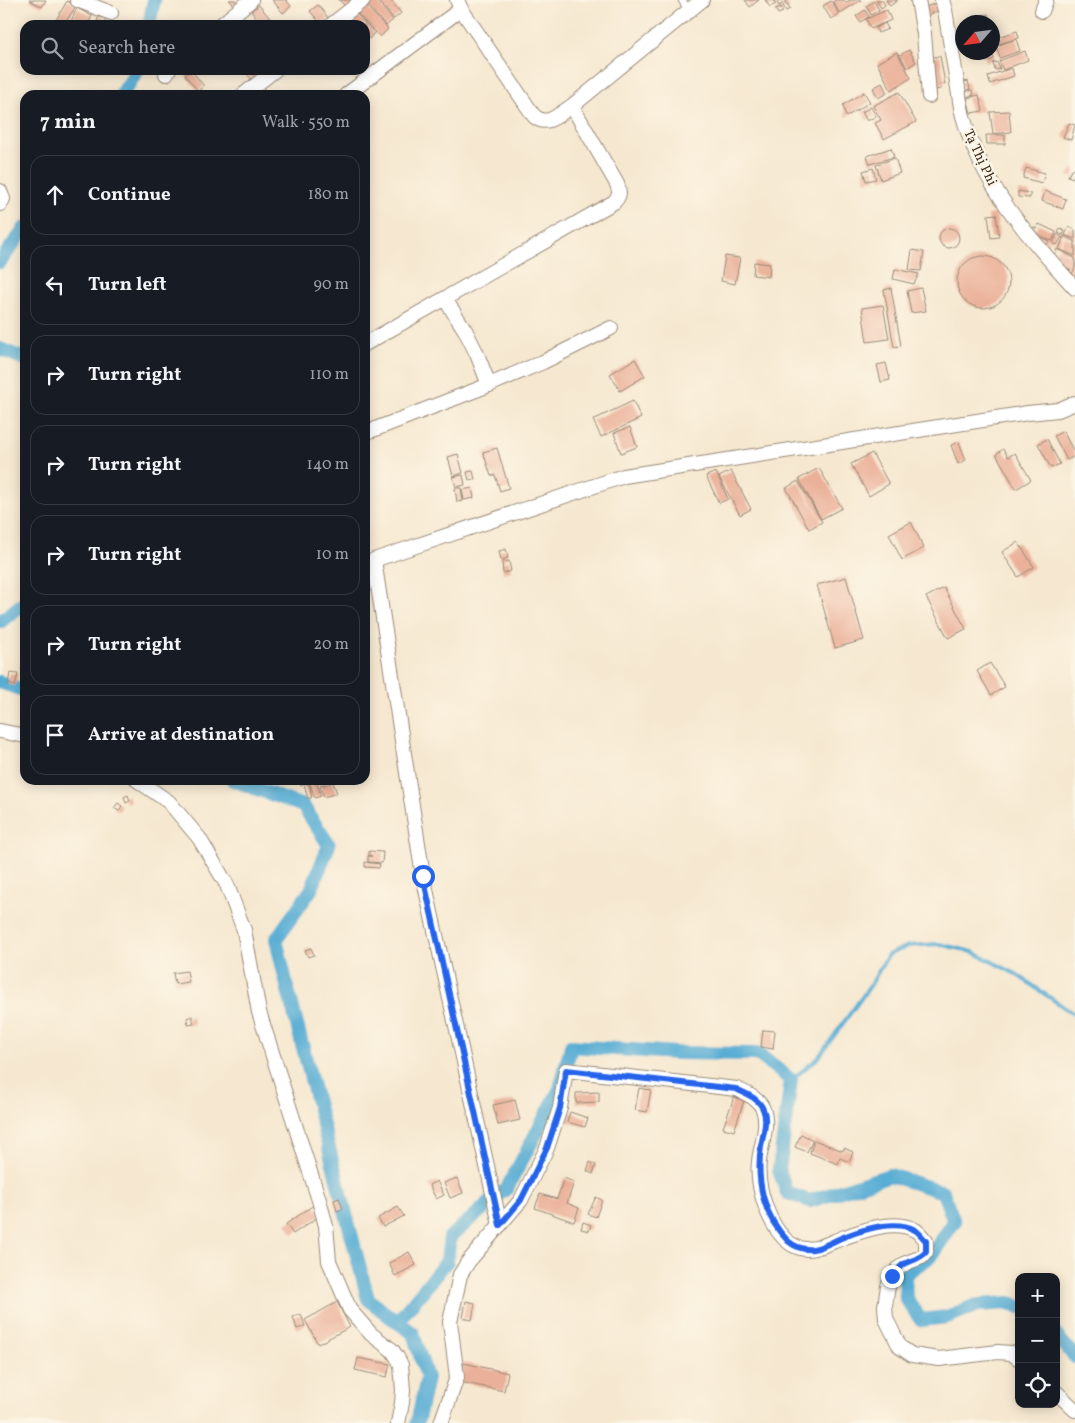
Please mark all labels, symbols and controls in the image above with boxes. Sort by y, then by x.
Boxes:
north arrow [955,15,1000,60]
search box [20,20,370,75]
icon: search [38,34,66,62]
text: Search here [78,35,175,61]
text: 7 min [40,108,96,137]
text: Walk · 550 m [262,112,350,134]
street label: Tạ Thị Phi [958,126,1001,189]
icon: ahead [41,181,69,209]
text: Continue [88,182,171,208]
text: 180 m [308,184,349,206]
icon: left [41,271,69,299]
text: Turn left [88,272,167,298]
text: 90 m [313,274,349,296]
icon: right [41,361,69,389]
text: Turn right [88,362,181,388]
text: 110 m [310,364,349,386]
icon: right [41,451,69,479]
text: Turn right [88,452,181,478]
text: 140 m [307,454,349,476]
icon: right [41,541,69,569]
text: Turn right [88,542,181,568]
text: 10 m [316,544,349,566]
icon: right [41,631,69,659]
text: Turn right [88,632,181,658]
text: 20 m [314,634,349,656]
icon: arrive [41,721,69,749]
text: Arrive at destination [88,722,274,748]
route start [412,865,435,888]
route end [881,1265,904,1288]
map controls [1015,1273,1060,1408]
button: + [1015,1273,1060,1318]
button: − [1015,1318,1060,1363]
button: locate [1015,1363,1060,1408]

